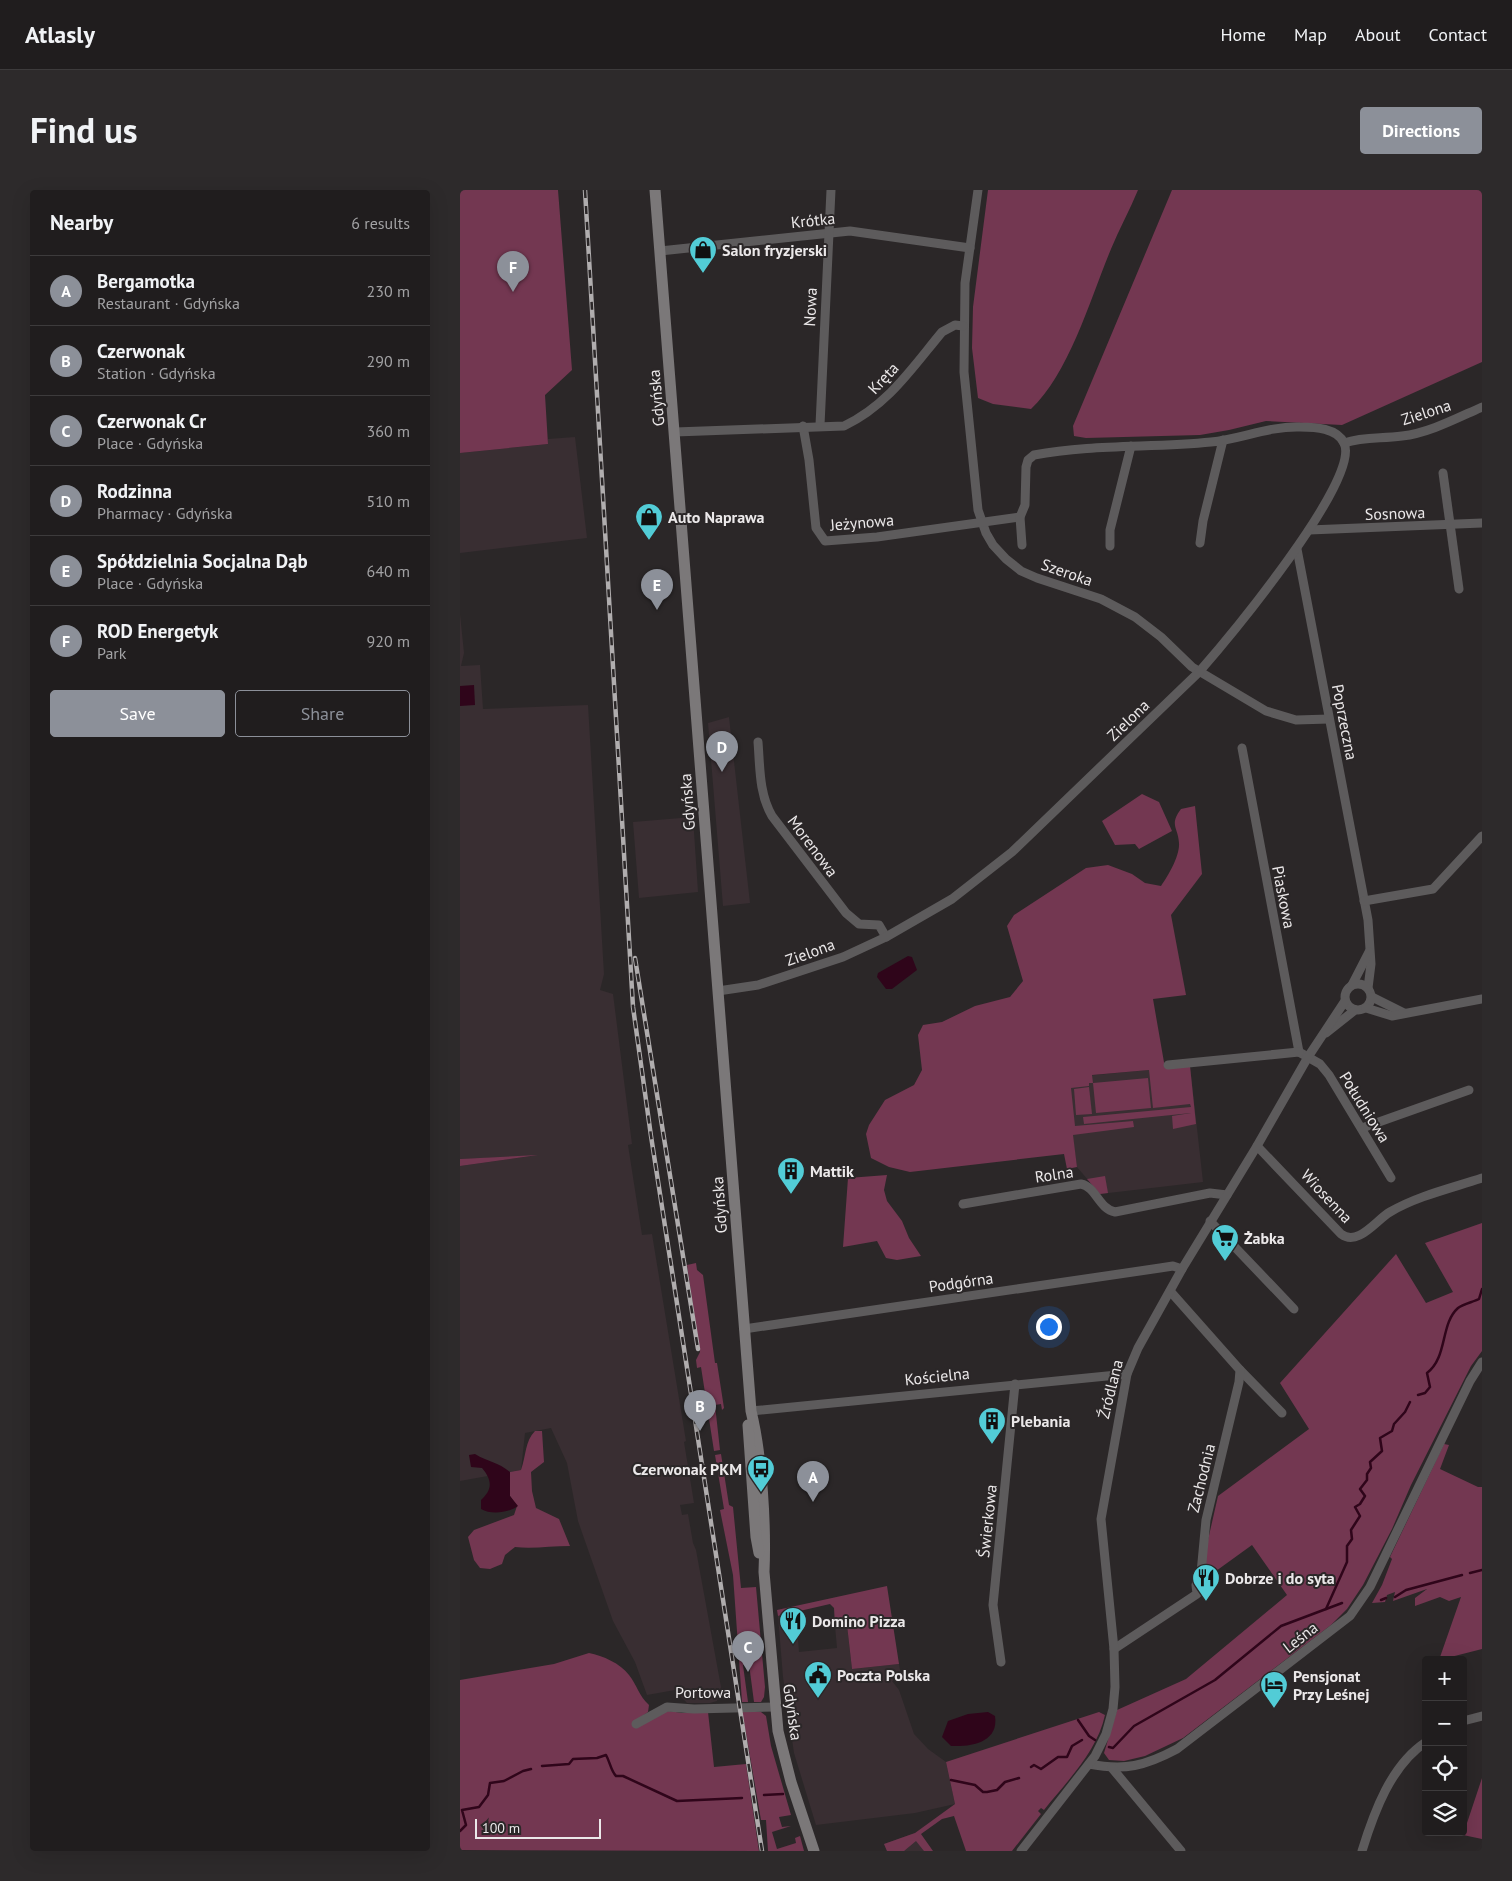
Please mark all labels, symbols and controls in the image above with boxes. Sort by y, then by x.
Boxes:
text: Atlasly [25,19,95,50]
text: Home [1220,23,1266,46]
text: Map [1294,23,1327,46]
text: About [1355,23,1401,46]
text: Contact [1429,23,1487,46]
text: Find us [30,107,138,153]
button: Directions [1360,107,1482,154]
street label: Krótka [790,208,836,232]
text: Nearby [50,209,113,236]
text: 6 results [351,213,410,233]
shop icon: Salon fryzjerski [688,235,718,274]
place label: Salon fryzjerski [722,240,827,260]
pin: F [497,251,529,292]
text: Bergamotka [97,269,195,293]
text: A [61,281,71,301]
text: 230 m [367,281,410,301]
street label: Nowa [799,287,821,327]
text: Restaurant · Gdyńska [97,293,240,313]
text: Czerwonak [97,339,185,363]
text: B [61,351,71,371]
text: 290 m [367,351,410,371]
street label: Kręta [863,358,903,398]
text: Station · Gdyńska [97,363,216,383]
street label: Gdyńska [644,369,668,427]
street label: Zielona [1399,395,1453,429]
text: Czerwonak Cr [97,409,206,433]
text: C [62,421,70,441]
text: 360 m [367,421,410,441]
text: Place · Gdyńska [97,433,203,453]
text: Rodzinna [97,479,172,503]
text: D [61,491,71,511]
text: 510 m [367,491,410,511]
shop icon: Auto Naprawa [634,502,664,541]
street label: Sosnowa [1364,502,1426,524]
text: Pharmacy · Gdyńska [97,503,233,523]
place label: Auto Naprawa [668,507,765,527]
street label: Jeżynowa [828,509,895,535]
text: Spółdzielnia Socjalna Dąb [97,549,308,573]
street label: Szeroka [1039,554,1095,590]
text: E [62,561,70,581]
text: 640 m [367,561,410,581]
pin: E [641,569,673,610]
text: Place · Gdyńska [97,573,203,593]
text: ROD Energetyk [97,619,218,643]
text: F [62,631,70,651]
text: 920 m [367,631,410,651]
text: Park [97,643,126,663]
street label: Poprzeczna [1328,682,1362,762]
button: Save [50,690,225,737]
button: Share [235,690,410,737]
street label: Zielona [1103,695,1153,745]
pin: D [706,731,738,772]
street label: Gdyńska [675,773,699,831]
street label: Morenowa [783,811,843,881]
street label: Piaskowa [1268,864,1300,930]
street label: Zielona [783,934,837,970]
street label: Południowa [1335,1068,1395,1146]
building icon: Mattik [776,1156,806,1195]
place label: Mattik [810,1161,854,1181]
street label: Rolna [1033,1161,1075,1187]
street label: Wiosenna [1297,1165,1357,1227]
street label: Gdyńska [707,1176,731,1234]
supermarket icon: Żabka [1210,1223,1240,1262]
place label: Żabka [1244,1228,1285,1248]
street label: Podgórna [927,1268,995,1296]
your location [1036,1314,1062,1340]
street label: Źródlana [1093,1357,1127,1421]
street label: Kościelna [903,1363,971,1389]
pin: B [684,1390,716,1431]
building icon: Plebania [977,1406,1007,1445]
place label: Plebania [1011,1411,1071,1431]
street label: Zachodnia [1183,1441,1219,1515]
bus stop icon: Czerwonak PKM [746,1454,776,1493]
place label: Czerwonak PKM [632,1459,742,1479]
pin: A [797,1461,829,1502]
street label: Świerkowa [973,1483,1001,1559]
restaurant icon: Dobrze i do syta [1191,1563,1221,1602]
place label: Dobrze i do syta [1225,1568,1335,1588]
restaurant icon: Domino Pizza [778,1606,808,1645]
place label: Domino Pizza [812,1611,906,1631]
street label: Leśna [1279,1617,1321,1657]
pin: C [732,1631,764,1672]
map controls [1422,1656,1467,1836]
button: + [1422,1656,1467,1701]
public building icon: Poczta Polska [803,1660,833,1699]
place label: Poczta Polska [837,1665,930,1685]
place label: Pensjonat Przy Leśnej [1293,1666,1369,1704]
hotel icon: Pensjonat Przy Leśnej [1259,1670,1289,1709]
street label: Portowa [675,1682,731,1702]
street label: Gdyńska [779,1682,807,1742]
button: − [1422,1701,1467,1746]
button: locate [1422,1746,1467,1791]
button: layers [1422,1791,1467,1836]
scale bar [475,1816,601,1839]
text: 100 m [482,1819,520,1837]

